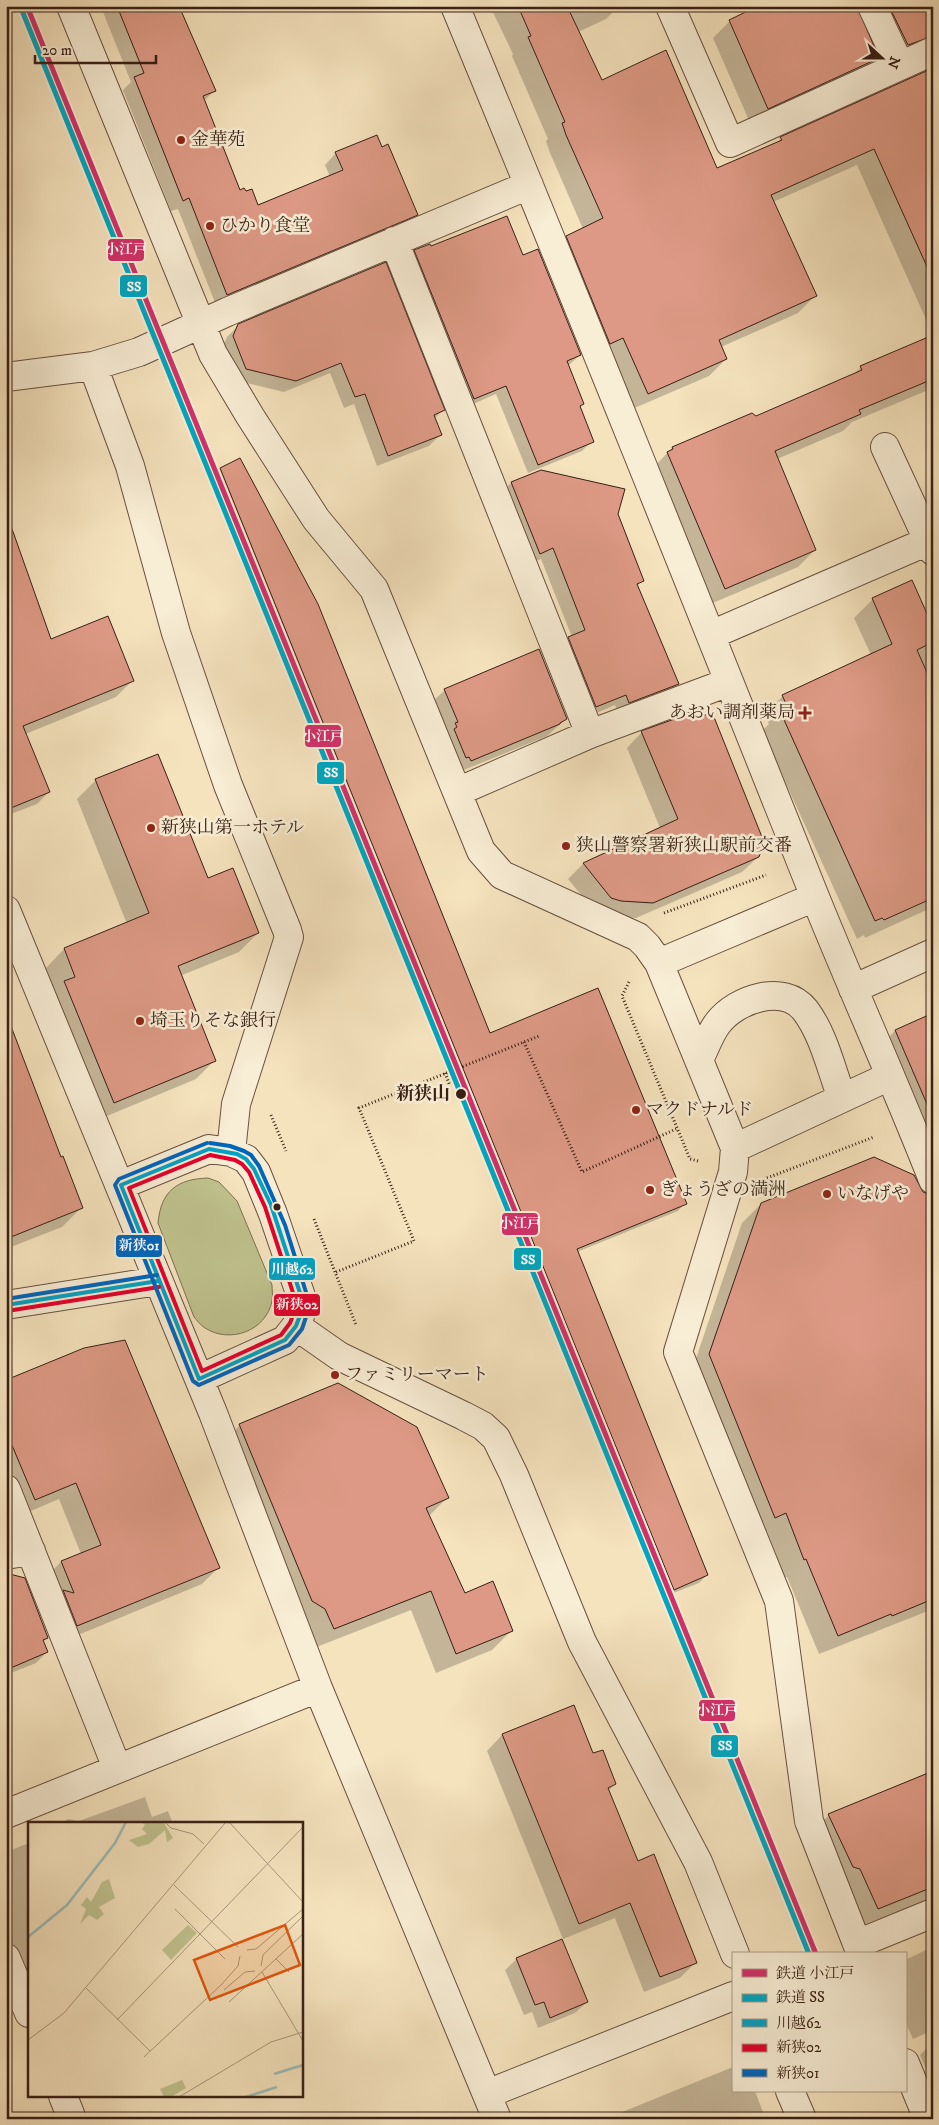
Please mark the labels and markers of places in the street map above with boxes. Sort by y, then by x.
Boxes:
place label: 金華苑 [191,129,245,151]
marker: 金華苑 [175,134,187,146]
place label: ひかり食堂 [220,215,310,237]
marker: ひかり食堂 [204,220,216,232]
place label: あおい調剤薬局 [669,702,795,724]
marker: あおい調剤薬局 [799,707,811,719]
place label: 新狭山第一ホテル [161,817,304,839]
marker: 新狭山第一ホテル [145,822,157,834]
place label: 狭山警察署新狭山駅前交番 [576,835,792,857]
marker: 狭山警察署新狭山駅前交番 [560,840,572,852]
place label: 埼玉りそな銀行 [150,1010,276,1032]
marker: 埼玉りそな銀行 [134,1015,146,1027]
place label: 新狭山 [396,1083,450,1105]
marker: 新狭山 [454,1087,468,1101]
place label: マクドナルド [646,1099,753,1121]
marker: マクドナルド [630,1104,642,1116]
place label: ぎょうざの満洲 [660,1179,786,1201]
place label: いなげや [837,1183,909,1205]
marker: ぎょうざの満洲 [644,1184,656,1196]
marker: いなげや [821,1188,833,1200]
unlabelled marker [272,1202,282,1212]
place label: ファミリーマート [345,1364,489,1386]
marker: ファミリーマート [329,1369,341,1381]

